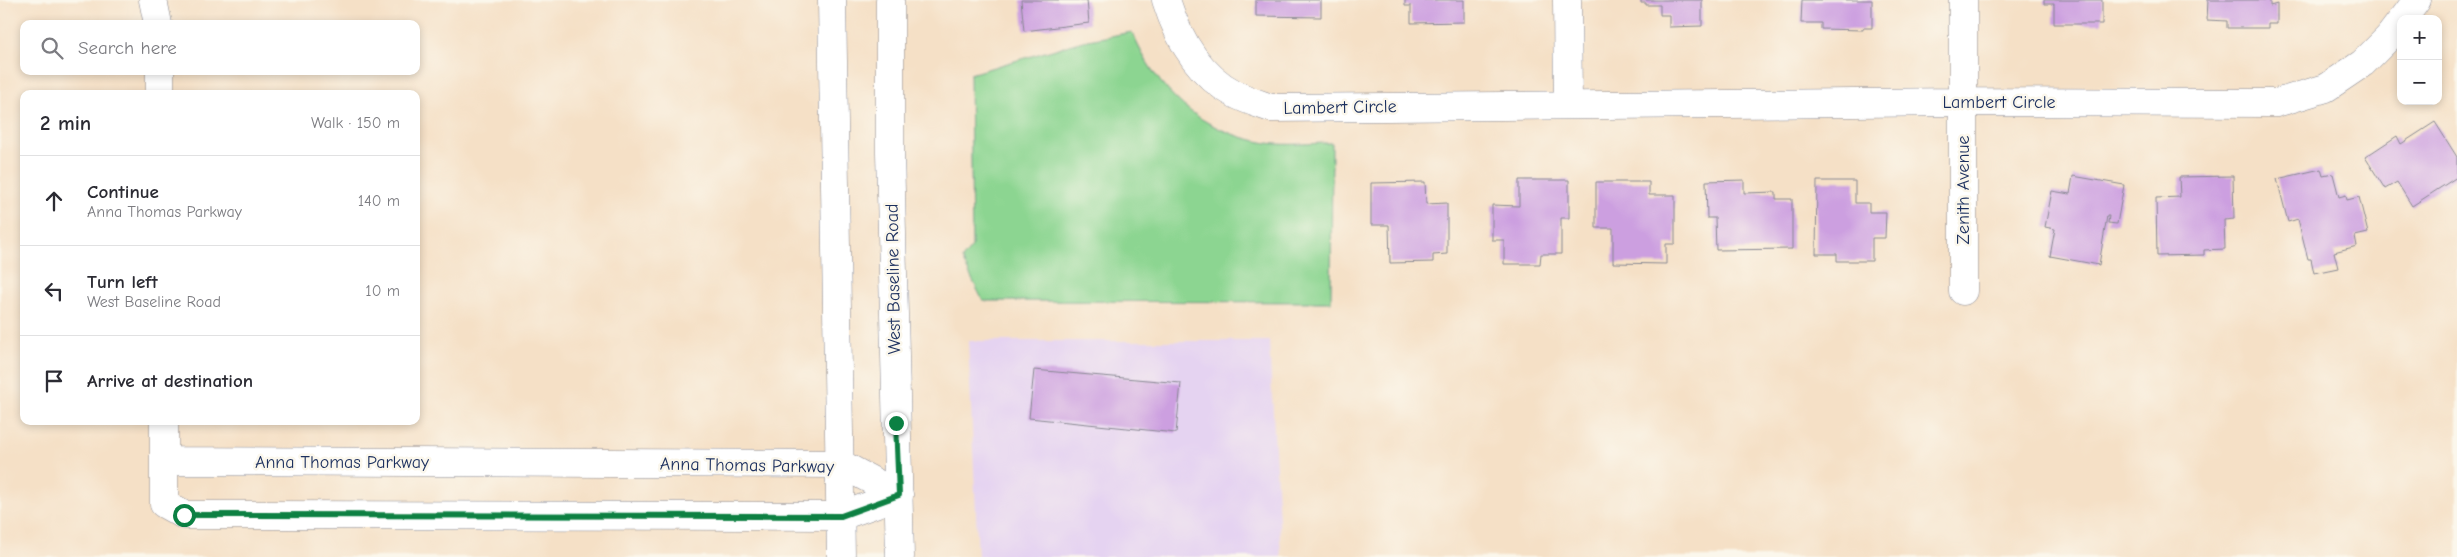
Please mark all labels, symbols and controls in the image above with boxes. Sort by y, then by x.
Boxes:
map controls [2397,15,2442,105]
button: + [2397,15,2442,60]
search box [20,20,420,75]
icon: search [38,34,66,62]
text: Search here [78,37,177,59]
button: − [2397,60,2442,105]
street label: Lambert Circle [1942,92,2056,113]
street label: Lambert Circle [1283,96,1397,119]
text: 2 min [40,111,91,135]
text: Walk · 150 m [311,114,400,132]
street label: Zenith Avenue [1953,135,1974,245]
text: Continue [87,181,159,203]
icon: ahead [40,187,68,215]
text: 140 m [358,192,400,210]
text: Anna Thomas Parkway [87,203,242,221]
street label: West Baseline Road [882,203,905,355]
text: Turn left [87,271,158,293]
icon: left [40,277,68,305]
text: 10 m [365,282,400,300]
text: West Baseline Road [87,293,221,311]
icon: arrive [40,367,68,395]
text: Arrive at destination [87,370,253,392]
route end [885,412,908,435]
street label: Anna Thomas Parkway [255,452,430,473]
street label: Anna Thomas Parkway [660,453,835,478]
route start [173,504,196,527]

